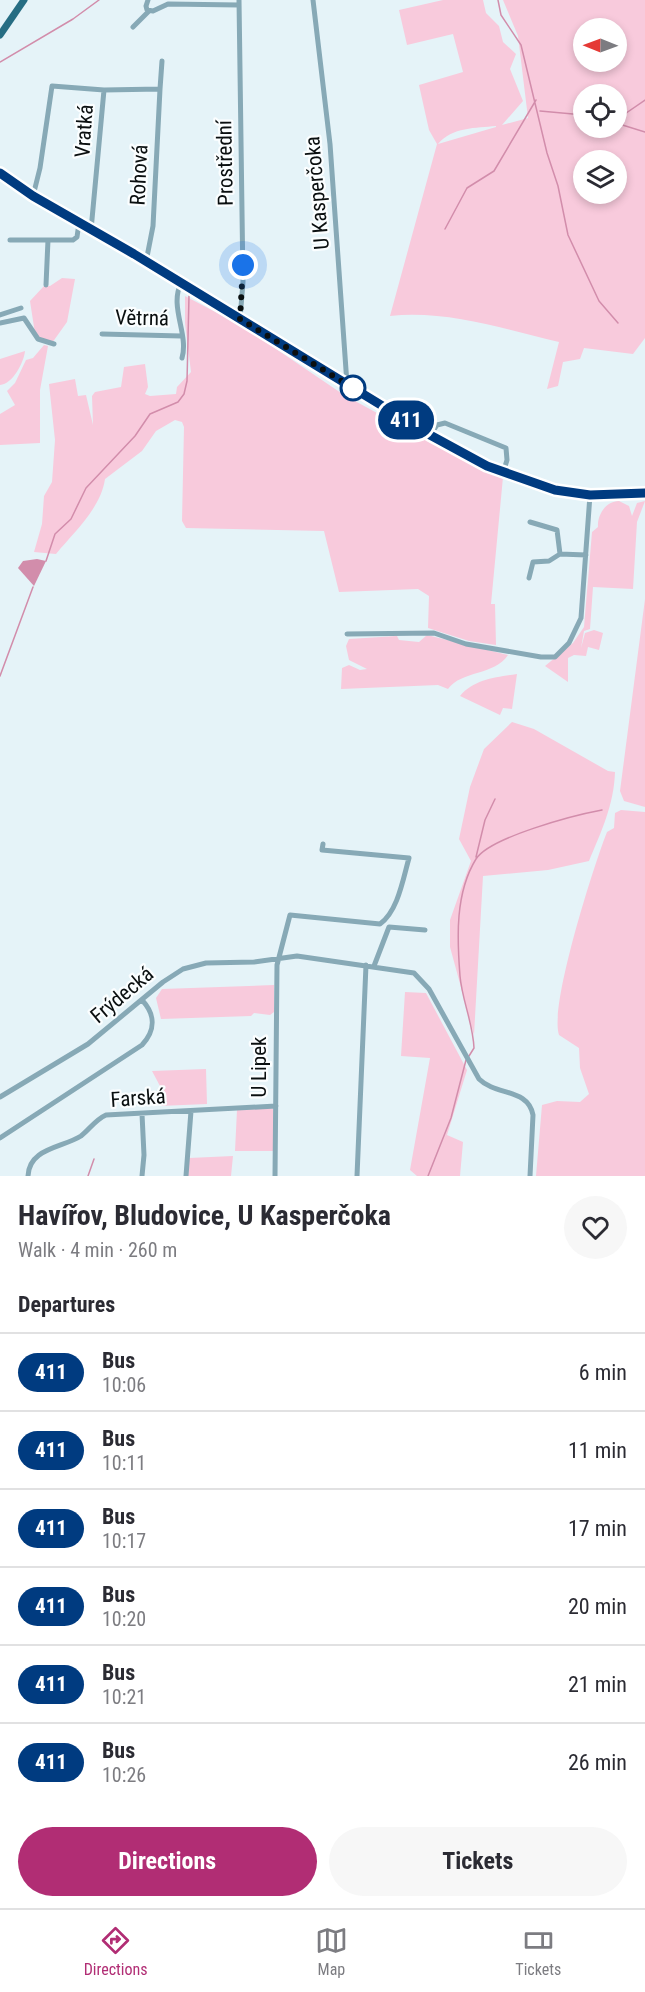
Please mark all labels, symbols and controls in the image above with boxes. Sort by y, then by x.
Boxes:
north arrow [573,18,627,72]
map controls [573,18,627,204]
button: locate [573,84,627,138]
street label: Vratká [70,104,98,158]
street label: Prostřední [212,119,238,206]
street label: U Kasperčoka [300,135,334,251]
street label: Rohová [125,144,153,206]
button: layers [573,150,627,204]
your location [228,250,258,280]
street label: Větrná [115,306,169,330]
unlabelled marker [340,375,366,401]
line badge: 411 [372,400,440,440]
text: 411 [390,408,422,432]
street label: Frýdecká [86,962,158,1028]
street label: U Lipek [247,1036,271,1098]
street label: Farská [110,1084,166,1112]
button: heart [564,1196,627,1259]
text: Havířov, Bludovice, U Kasperčoka [18,1199,391,1232]
text: Walk · 4 min · 260 m [18,1238,177,1262]
text: Departures [18,1292,115,1317]
text: Bus [102,1348,135,1373]
text: 411 [35,1360,67,1384]
text: 6 min [579,1360,627,1385]
text: 10:06 [102,1373,146,1397]
text: Bus [102,1426,135,1451]
text: 411 [35,1438,67,1462]
text: 11 min [568,1438,627,1463]
text: 10:11 [102,1451,146,1475]
text: Bus [102,1504,135,1529]
text: 411 [35,1516,67,1540]
text: 17 min [568,1516,627,1541]
text: 10:17 [102,1529,146,1553]
text: Bus [102,1582,135,1607]
text: 411 [35,1594,67,1618]
text: 20 min [568,1594,627,1619]
text: 10:20 [102,1607,146,1631]
text: Bus [102,1660,135,1685]
text: 411 [35,1672,67,1696]
text: 21 min [568,1672,627,1697]
text: 10:21 [102,1685,146,1709]
text: Bus [102,1738,135,1763]
text: 411 [35,1750,67,1774]
text: 26 min [568,1750,627,1775]
text: 10:26 [102,1763,146,1787]
button: Directions [18,1827,317,1896]
button: Tickets [329,1827,627,1896]
tab: Directions [84,1924,148,1979]
tab: Map [315,1924,348,1979]
tab: Tickets [515,1924,561,1979]

